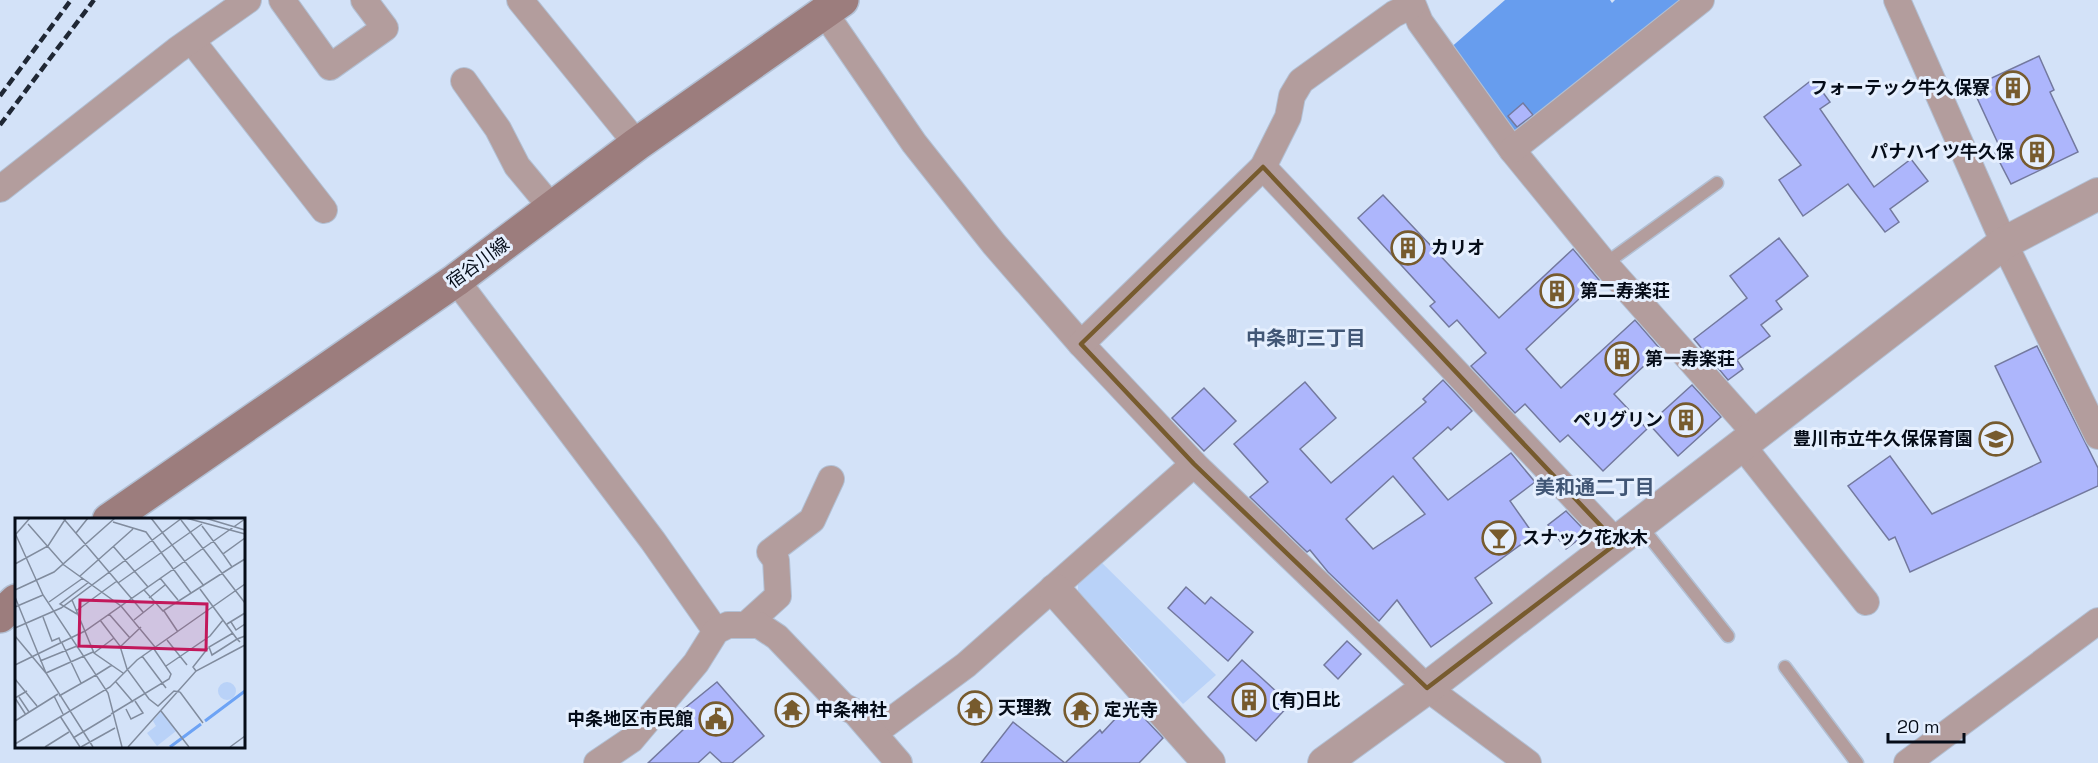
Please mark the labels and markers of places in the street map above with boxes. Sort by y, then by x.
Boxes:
building icon: フォーテック牛久保寮 [1995,70,2031,106]
place label: フォーテック牛久保寮 [1810,76,1990,99]
building icon: パナハイツ牛久保 [2019,134,2055,170]
place label: パナハイツ牛久保 [1870,140,2015,163]
building icon: カリオ [1390,230,1426,266]
place label: カリオ [1431,236,1485,259]
building icon: 第二寿楽荘 [1539,273,1575,309]
place label: 第二寿楽荘 [1580,279,1670,302]
building icon: 第一寿楽荘 [1604,341,1640,377]
place label: 第一寿楽荘 [1645,347,1735,370]
building icon: ペリグリン [1668,402,1704,438]
place label: ペリグリン [1573,408,1663,431]
school or university icon: 豊川市立牛久保保育園 [1978,421,2014,457]
place label: 豊川市立牛久保保育園 [1793,427,1973,450]
bar icon: スナック花水木 [1481,520,1517,556]
place label: スナック花水木 [1522,526,1648,549]
building icon: (有)日比 [1231,682,1267,718]
place label: (有)日比 [1272,688,1340,711]
temple icon: 天理教 [957,690,993,726]
temple icon: 中条神社 [774,692,810,728]
temple icon: 定光寺 [1063,692,1099,728]
place label: 天理教 [998,696,1052,719]
place label: 中条神社 [815,698,887,721]
place label: 定光寺 [1104,698,1158,721]
public building icon: 中条地区市民館 [698,701,734,737]
place label: 中条地区市民館 [567,707,693,730]

